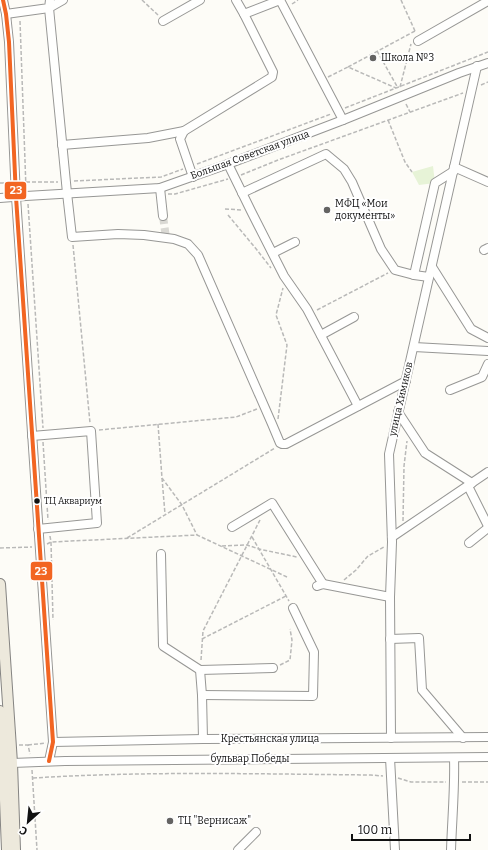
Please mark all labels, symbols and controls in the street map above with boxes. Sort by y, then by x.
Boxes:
place label: Школа №3 [381,52,434,64]
marker: Школа №3 [368,53,378,63]
street label: Большая Советская улица [189,128,311,182]
line badge: 23 [4,181,27,200]
text: 23 [10,184,22,197]
place label: МФЦ «Мои документы» [335,198,395,222]
marker: МФЦ «Мои документы» [322,205,332,215]
street label: улица Химиков [386,360,415,438]
marker: ТЦ Аквариум [32,496,42,506]
place label: ТЦ Аквариум [44,496,102,506]
line badge: 23 [30,561,53,581]
text: 23 [35,565,47,578]
street label: Крестьянская улица [221,733,320,745]
street label: бульвар Победы [210,752,290,765]
north arrow [8,802,48,842]
place label: ТЦ "Вернисаж" [178,815,251,827]
marker: ТЦ "Вернисаж" [165,816,175,826]
scale bar [352,816,470,842]
text: С [18,823,30,838]
text: 100 m [358,823,393,837]

